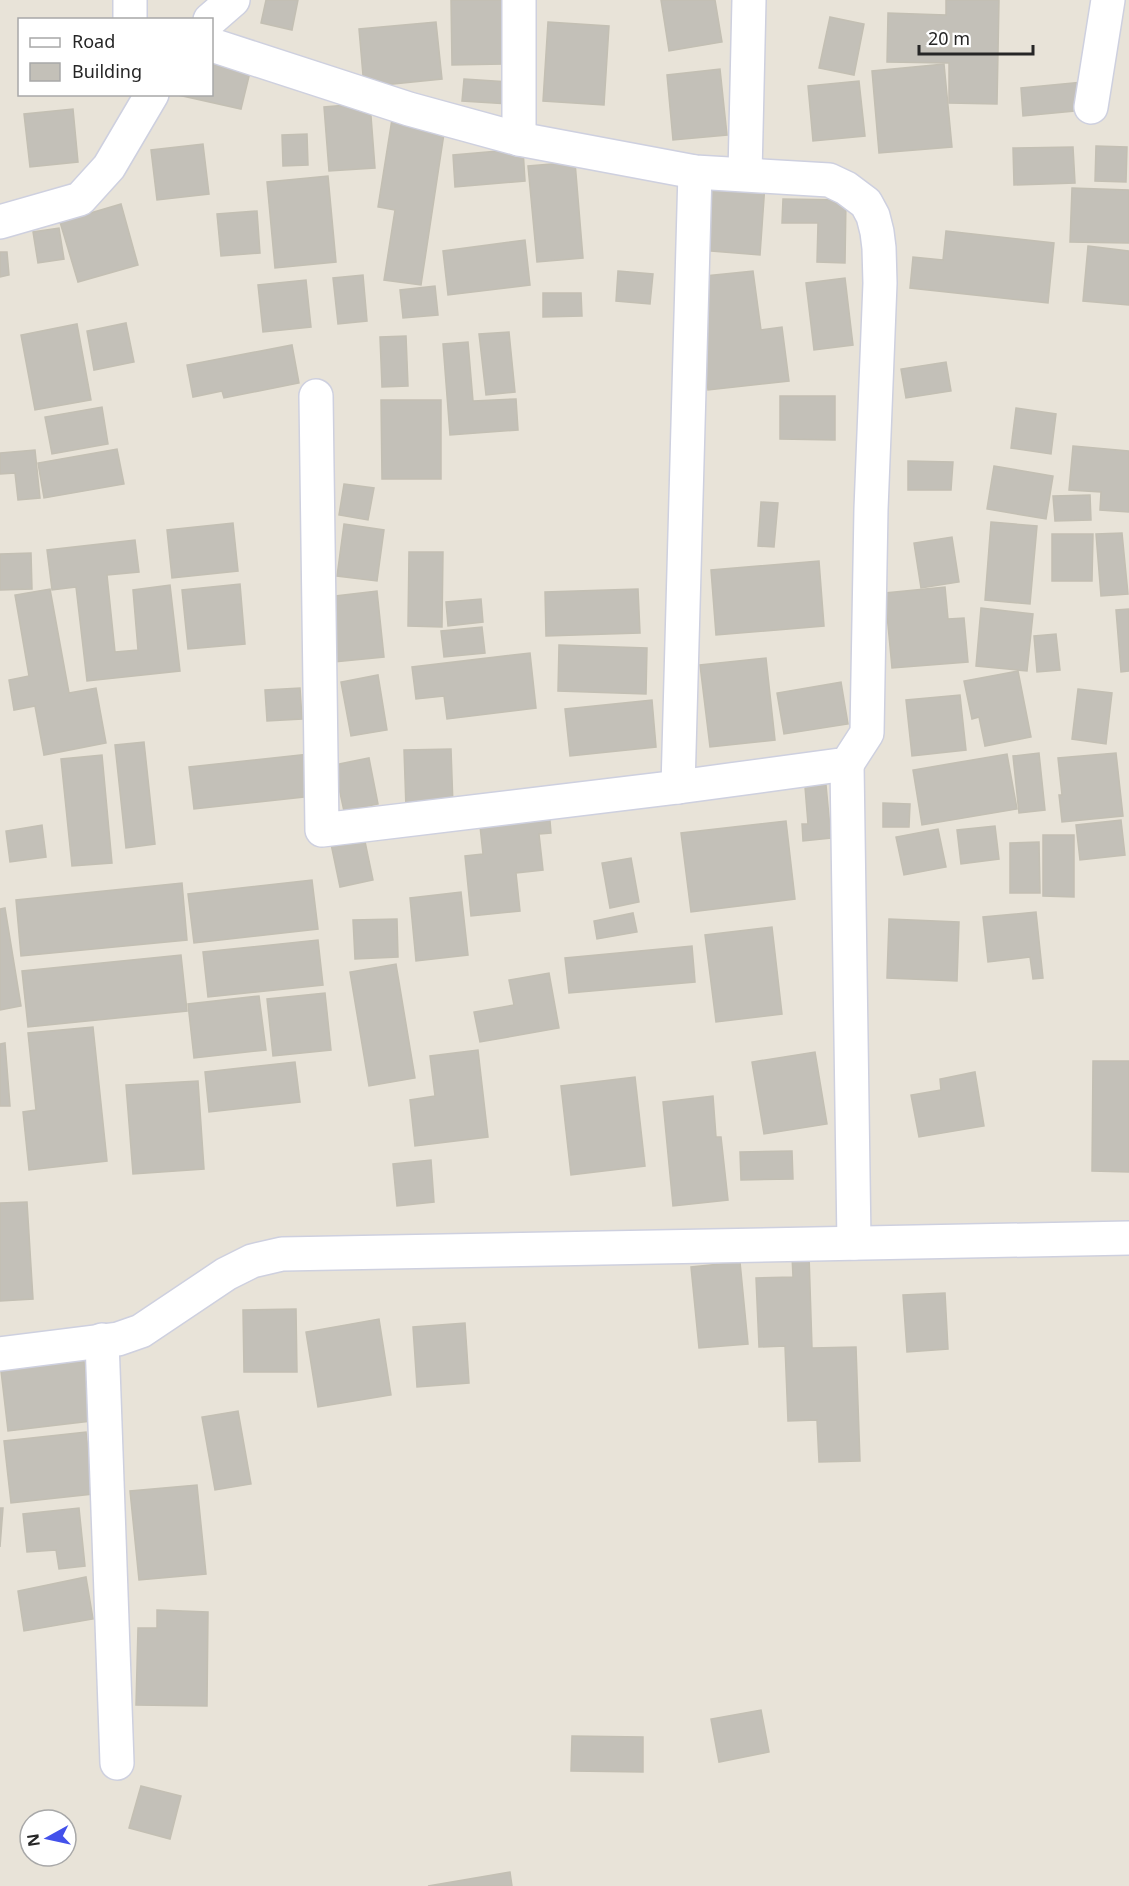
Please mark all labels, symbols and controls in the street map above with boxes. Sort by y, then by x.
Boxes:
legend [18,18,213,96]
scale bar [919,18,1033,56]
text: 20 m [928,26,970,50]
text: Road [72,29,115,53]
text: Building [72,59,142,83]
north arrow [18,1808,78,1868]
text: N [21,1832,45,1848]

